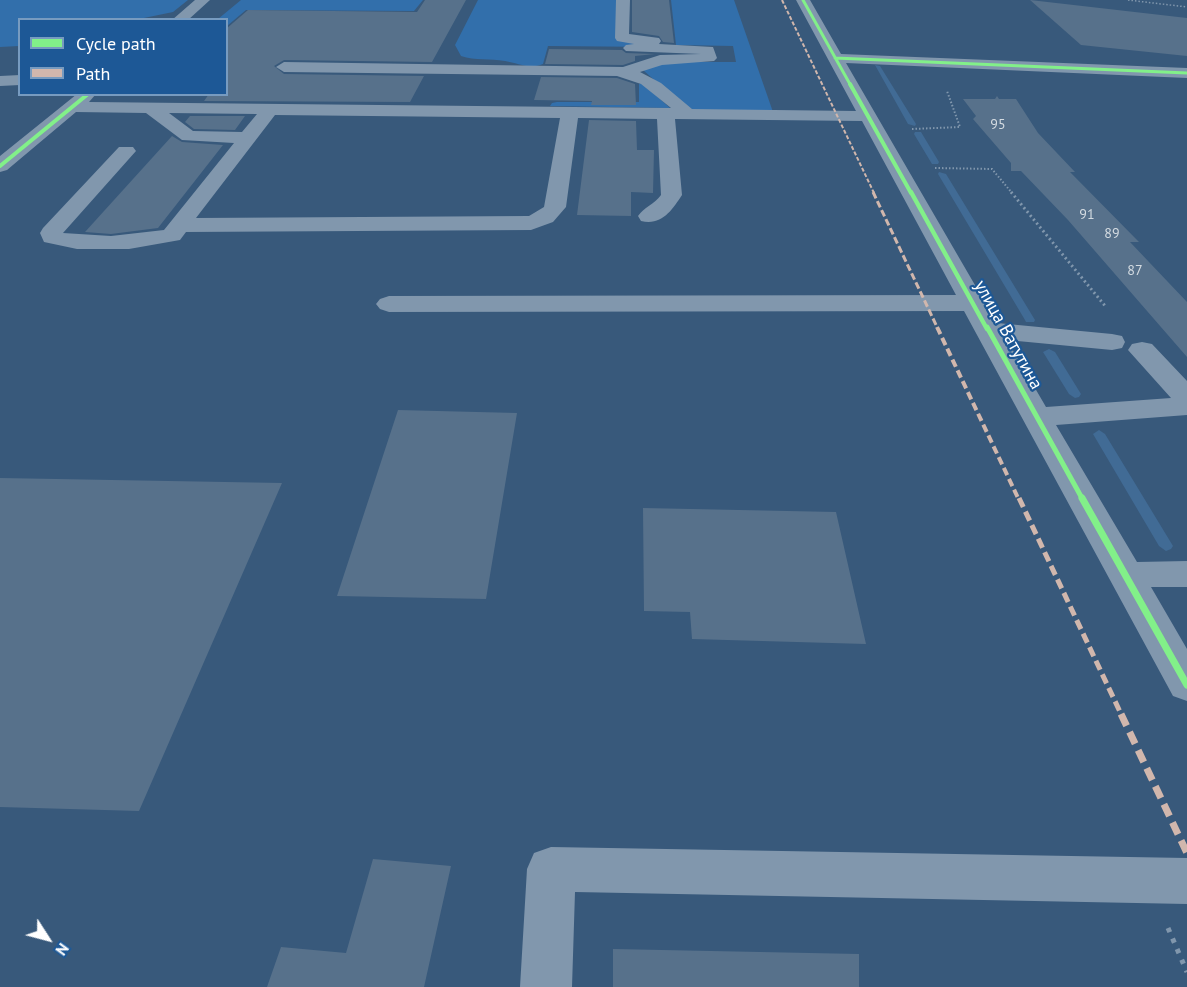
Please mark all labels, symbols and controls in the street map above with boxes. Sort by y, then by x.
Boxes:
legend [18,18,228,96]
text: Cycle path [76,32,156,55]
text: Path [76,62,110,85]
house number: 95 [990,117,1006,133]
house number: 91 [1079,207,1095,223]
house number: 89 [1104,226,1120,242]
house number: 87 [1127,263,1143,279]
street label: улица Ватутина [969,277,1047,393]
north arrow [18,909,78,969]
text: N [51,939,74,960]

